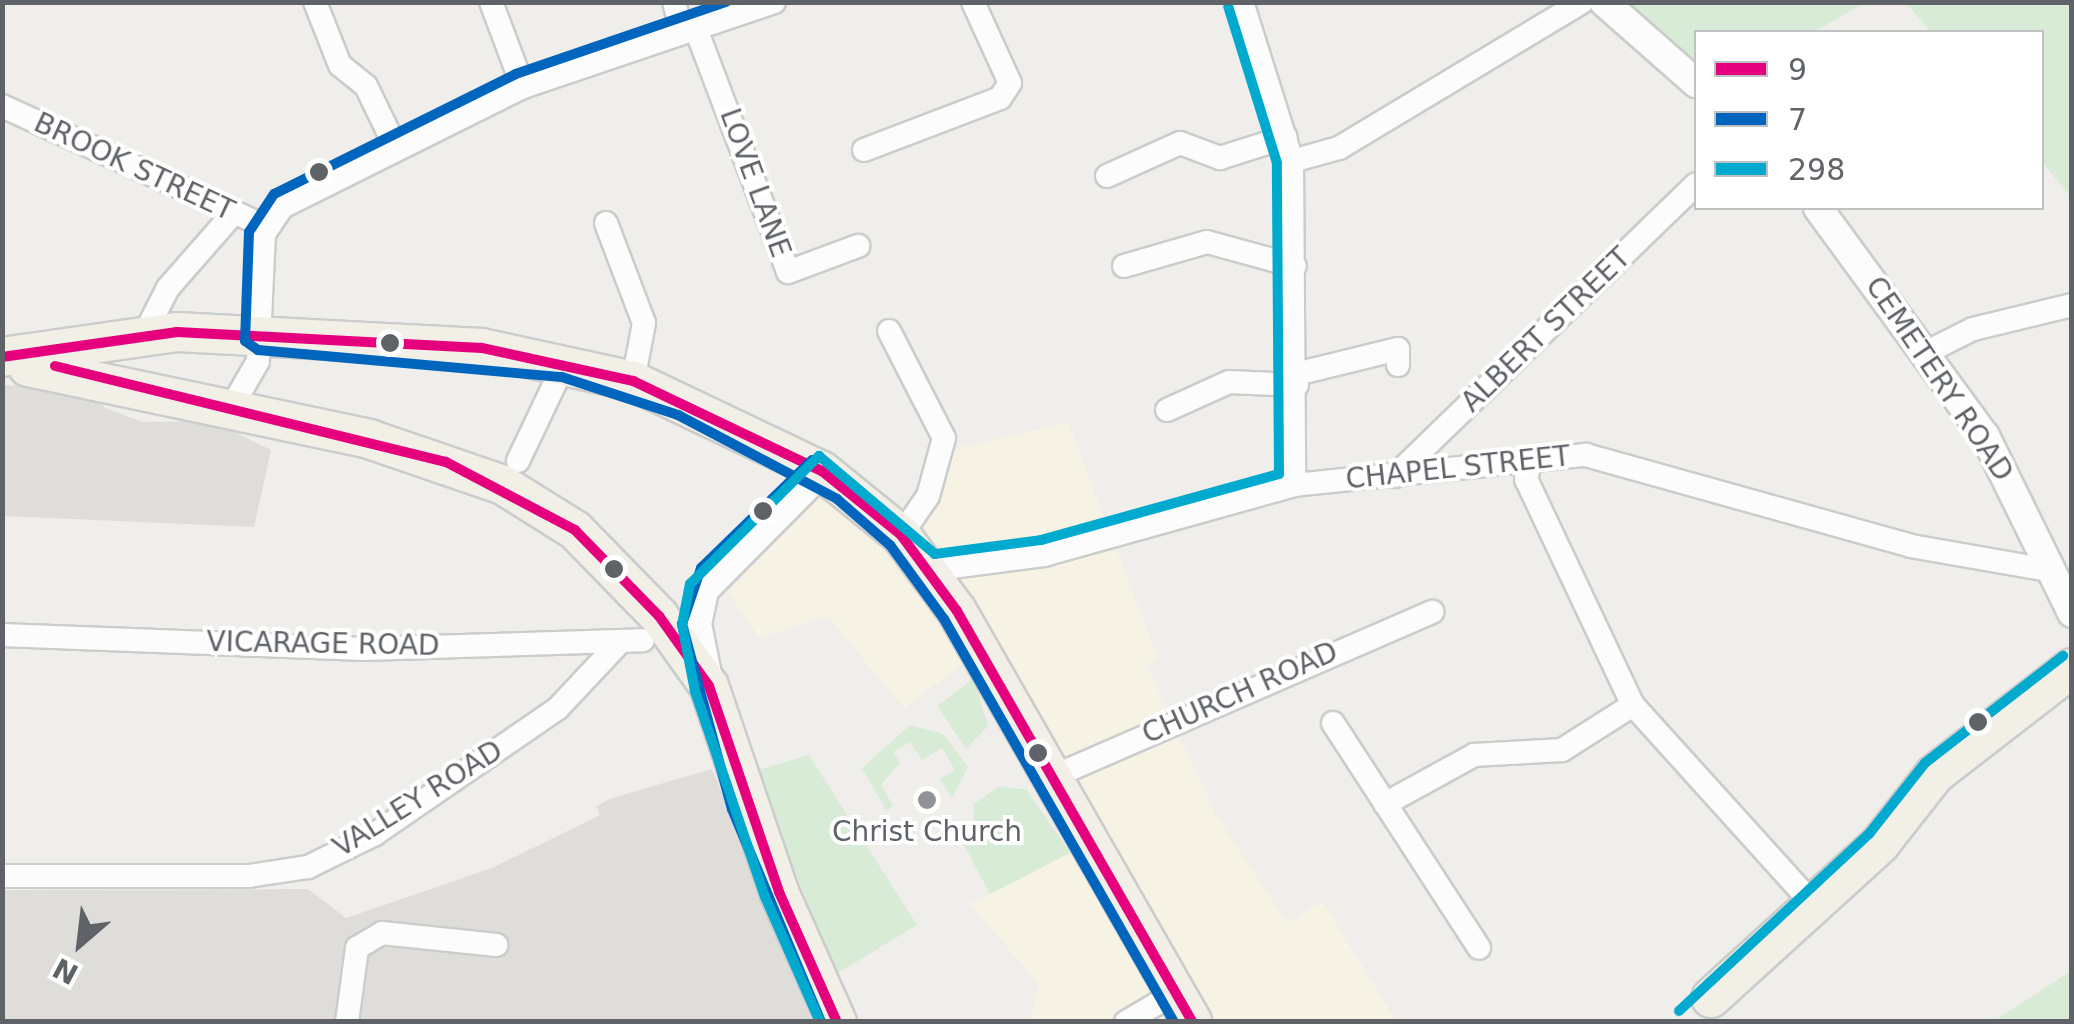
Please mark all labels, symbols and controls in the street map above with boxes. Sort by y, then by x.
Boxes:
legend [1694,30,2044,210]
text: 9 [1788,52,1807,87]
text: 7 [1788,102,1807,137]
street label: LOVE LANE [713,104,797,262]
street label: BROOK STREET [29,106,239,228]
text: 298 [1788,152,1845,187]
unlabelled marker [309,162,329,182]
street label: ALBERT STREET [1455,241,1637,419]
street label: CEMETERY ROAD [1858,270,2020,488]
unlabelled marker [380,333,400,353]
street label: CHAPEL STREET [1344,439,1572,497]
unlabelled marker [753,501,773,521]
unlabelled marker [604,559,624,579]
street label: VICARAGE ROAD [206,625,440,663]
street label: CHURCH ROAD [1137,635,1343,751]
unlabelled marker [1968,712,1988,732]
street label: VALLEY ROAD [327,734,509,864]
unlabelled marker [1028,743,1048,763]
marker: Christ Church [916,789,938,811]
place label: Christ Church [832,815,1022,849]
north arrow [30,894,130,994]
text: N [48,951,84,991]

